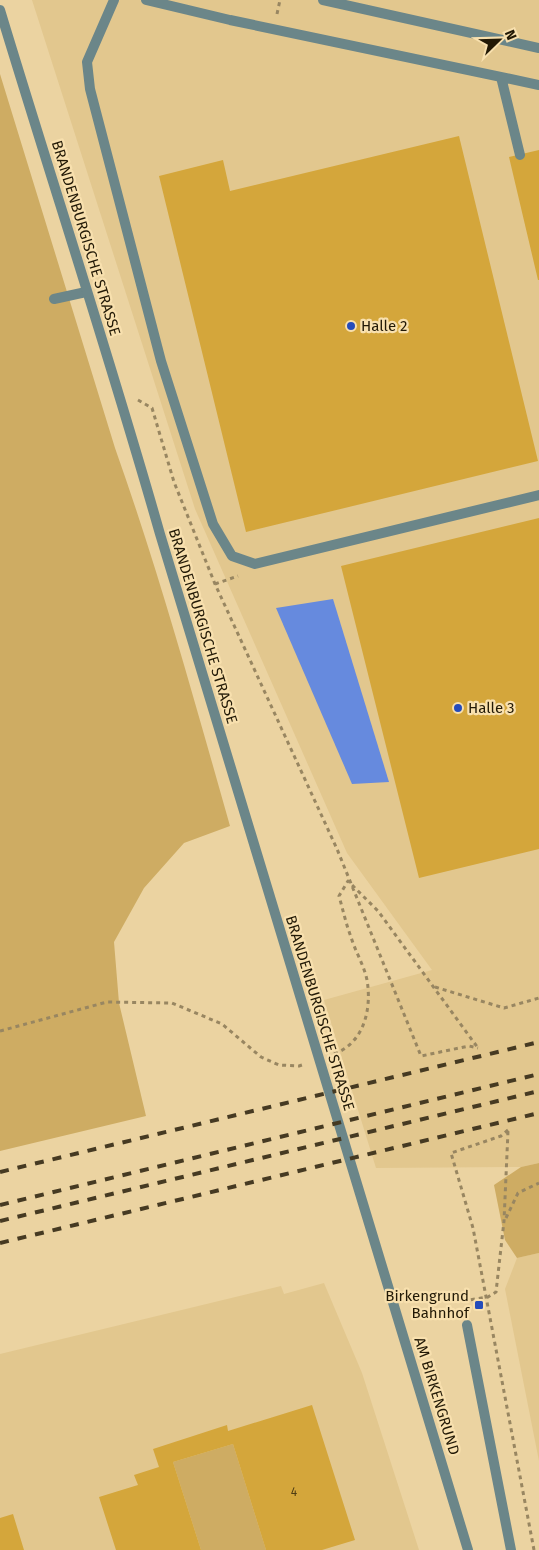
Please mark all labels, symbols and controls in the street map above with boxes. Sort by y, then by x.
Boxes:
north arrow [474,15,524,65]
text: N [501,28,520,43]
street label: BRANDENBURGISCHE STRASSE [48,138,124,338]
place label: Halle 2 [361,317,408,335]
marker: Halle 2 [345,320,357,332]
street label: BRANDENBURGISCHE STRASSE [165,526,241,726]
place label: Halle 3 [468,699,515,717]
marker: Halle 3 [452,702,464,714]
street label: BRANDENBURGISCHE STRASSE [282,913,358,1113]
place label: Birkengrund Bahnhof [385,1287,470,1322]
marker: Birkengrund Bahnhof [473,1299,485,1311]
street label: AM BIRKENGRUND [411,1335,463,1457]
house number: 4 [291,1485,298,1499]

